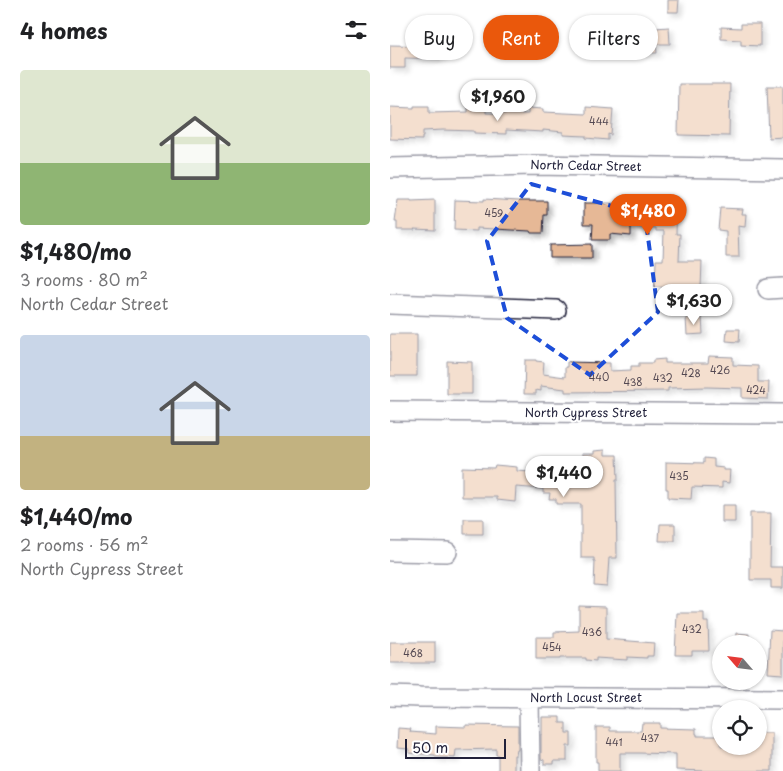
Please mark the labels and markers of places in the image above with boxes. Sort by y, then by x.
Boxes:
pin: $1,960 [457,80,539,122]
pin: $1,480 [607,194,689,236]
pin: $1,630 [653,284,735,326]
pin: $1,440 [523,456,605,498]

